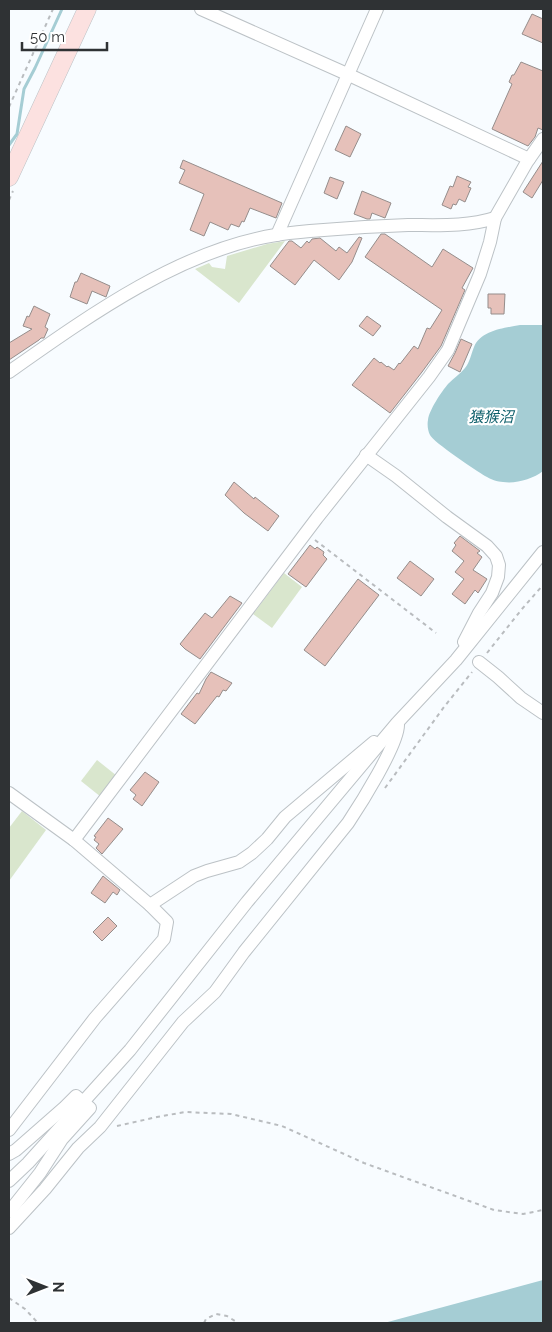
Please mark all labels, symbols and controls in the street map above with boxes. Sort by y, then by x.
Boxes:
scale bar [22,20,108,52]
text: 50 m [30,28,65,46]
water label: 猿猴沼 [468,408,515,426]
north arrow [20,1262,70,1312]
text: N [50,1282,66,1292]

